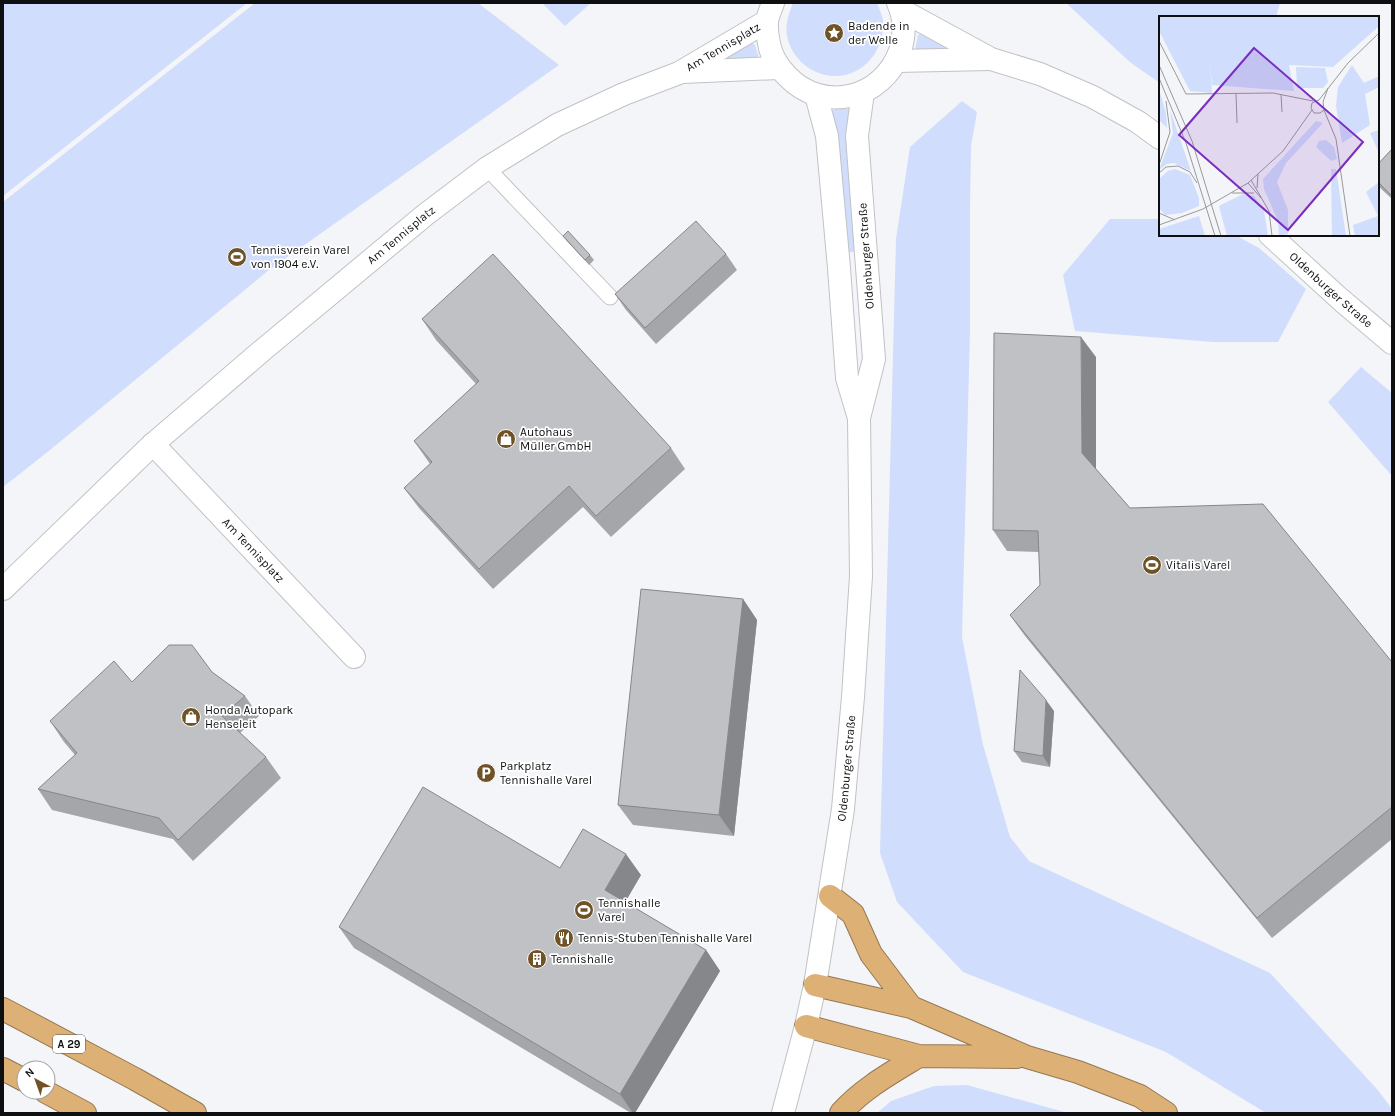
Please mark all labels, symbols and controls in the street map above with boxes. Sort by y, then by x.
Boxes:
inset map [1159,16,1379,236]
street label: Am Tennisplatz [683,19,763,74]
place label: Badende in der Welle [848,19,910,47]
place icon: Badende in der Welle [823,22,845,44]
street label: Oldenburger Straße [855,202,877,310]
street label: Am Tennisplatz [364,203,438,267]
place label: Tennisverein Varel von 1904 e.V. [251,243,350,271]
sports icon: Tennisverein Varel von 1904 e.V. [226,246,248,268]
street label: Oldenburger Straße [1286,249,1375,330]
place label: Autohaus Müller GmbH [520,425,592,453]
shop icon: Autohaus Müller GmbH [495,428,517,450]
street label: Am Tennisplatz [219,515,287,586]
sports icon: Vitalis Varel [1141,554,1163,576]
place label: Vitalis Varel [1166,558,1230,572]
place label: Honda Autopark Henseleit [205,703,294,731]
shop icon: Honda Autopark Henseleit [180,706,202,728]
street label: Oldenburger Straße [834,715,858,822]
place label: Parkplatz Tennishalle Varel [500,759,592,787]
parking icon: Parkplatz Tennishalle Varel [475,762,497,784]
place label: Tennishalle Varel [598,896,660,924]
sports icon: Tennishalle Varel [573,899,595,921]
restaurant icon: Tennis-Stuben Tennishalle Varel [553,927,575,949]
place label: Tennis-Stuben Tennishalle Varel [578,931,752,945]
building icon: Tennishalle [526,948,548,970]
place label: Tennishalle [551,952,613,966]
road number: A 29 [53,1035,85,1053]
north arrow [16,1060,56,1100]
text: N [23,1065,37,1080]

